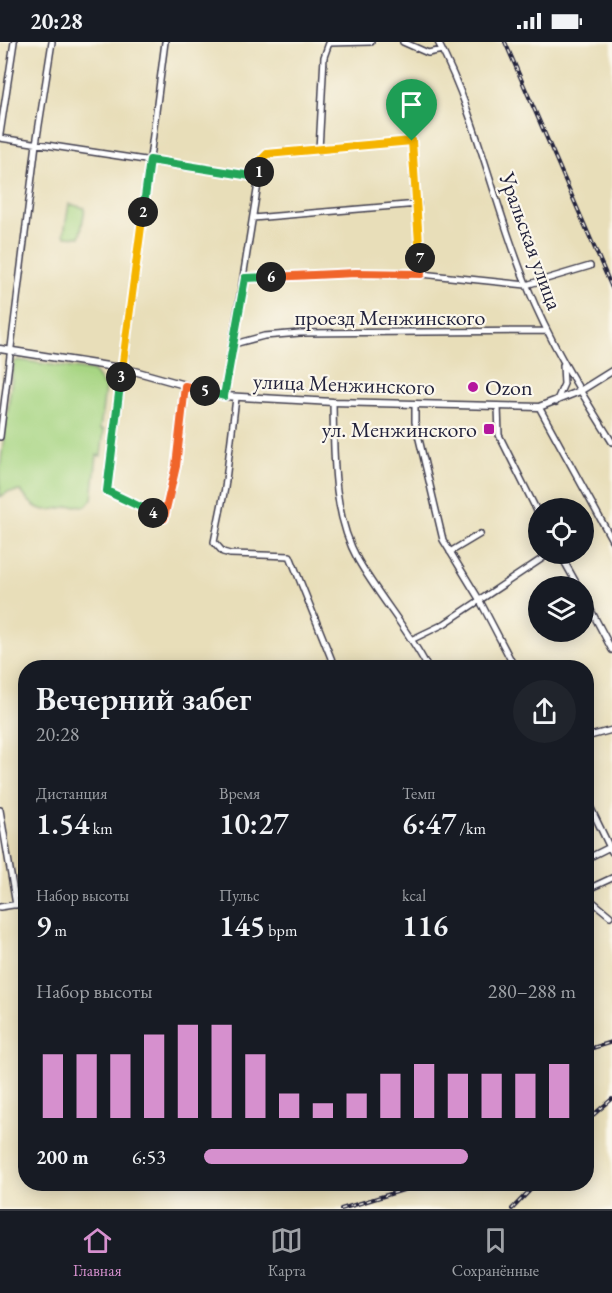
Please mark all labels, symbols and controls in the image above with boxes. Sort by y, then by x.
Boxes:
text: 20:28 [30,7,83,36]
pin [386,79,437,141]
icon: arrive [395,88,428,121]
pin: 1 [244,157,274,187]
text: 1 [255,161,263,182]
street label: Уральская улица [492,167,569,314]
pin: 2 [128,197,158,227]
text: 2 [139,201,147,222]
pin: 7 [405,243,435,273]
text: 7 [416,247,424,268]
pin: 6 [256,262,286,292]
text: 6 [267,266,275,287]
street label: проезд Менжинского [295,303,485,332]
pin: 3 [106,362,136,392]
text: 3 [117,366,125,387]
street label: улица Менжинского [253,366,436,402]
place label: Ozon [485,373,533,402]
pin: 5 [190,376,220,406]
text: 5 [201,380,209,401]
marker: Ozon [466,380,480,394]
place label: ул. Менжинского [322,415,477,444]
marker: ул. Менжинского [482,422,496,436]
pin: 4 [138,498,168,528]
map controls [528,498,594,642]
button: locate [528,498,594,564]
text: 4 [149,502,157,523]
button: layers [528,576,594,642]
text: Вечерний забег [36,677,251,720]
button: share [513,680,576,743]
text: 20:28 [36,721,79,747]
text: Дистанция [36,783,107,804]
text: Время [219,783,260,804]
text: Темп [402,783,435,804]
text: 1.54 [36,804,89,843]
text: 10:27 [219,804,289,843]
text: 6:47 [402,804,456,843]
text: km [89,818,113,839]
text: /km [456,818,486,839]
text: Набор высоты [36,885,129,906]
text: Пульс [219,885,260,906]
text: kcal [402,885,426,906]
text: 9 [36,906,51,945]
text: 145 [219,906,265,945]
text: 116 [402,906,448,945]
text: m [51,920,67,941]
text: bpm [265,920,297,941]
text: Набор высоты [36,978,152,1004]
text: 280–288 m [488,978,576,1004]
text: 200 m [36,1144,89,1170]
text: 6:53 [132,1144,166,1170]
tab: Главная [73,1224,122,1281]
tab: Карта [268,1224,306,1281]
tab: Сохранённые [452,1224,539,1281]

